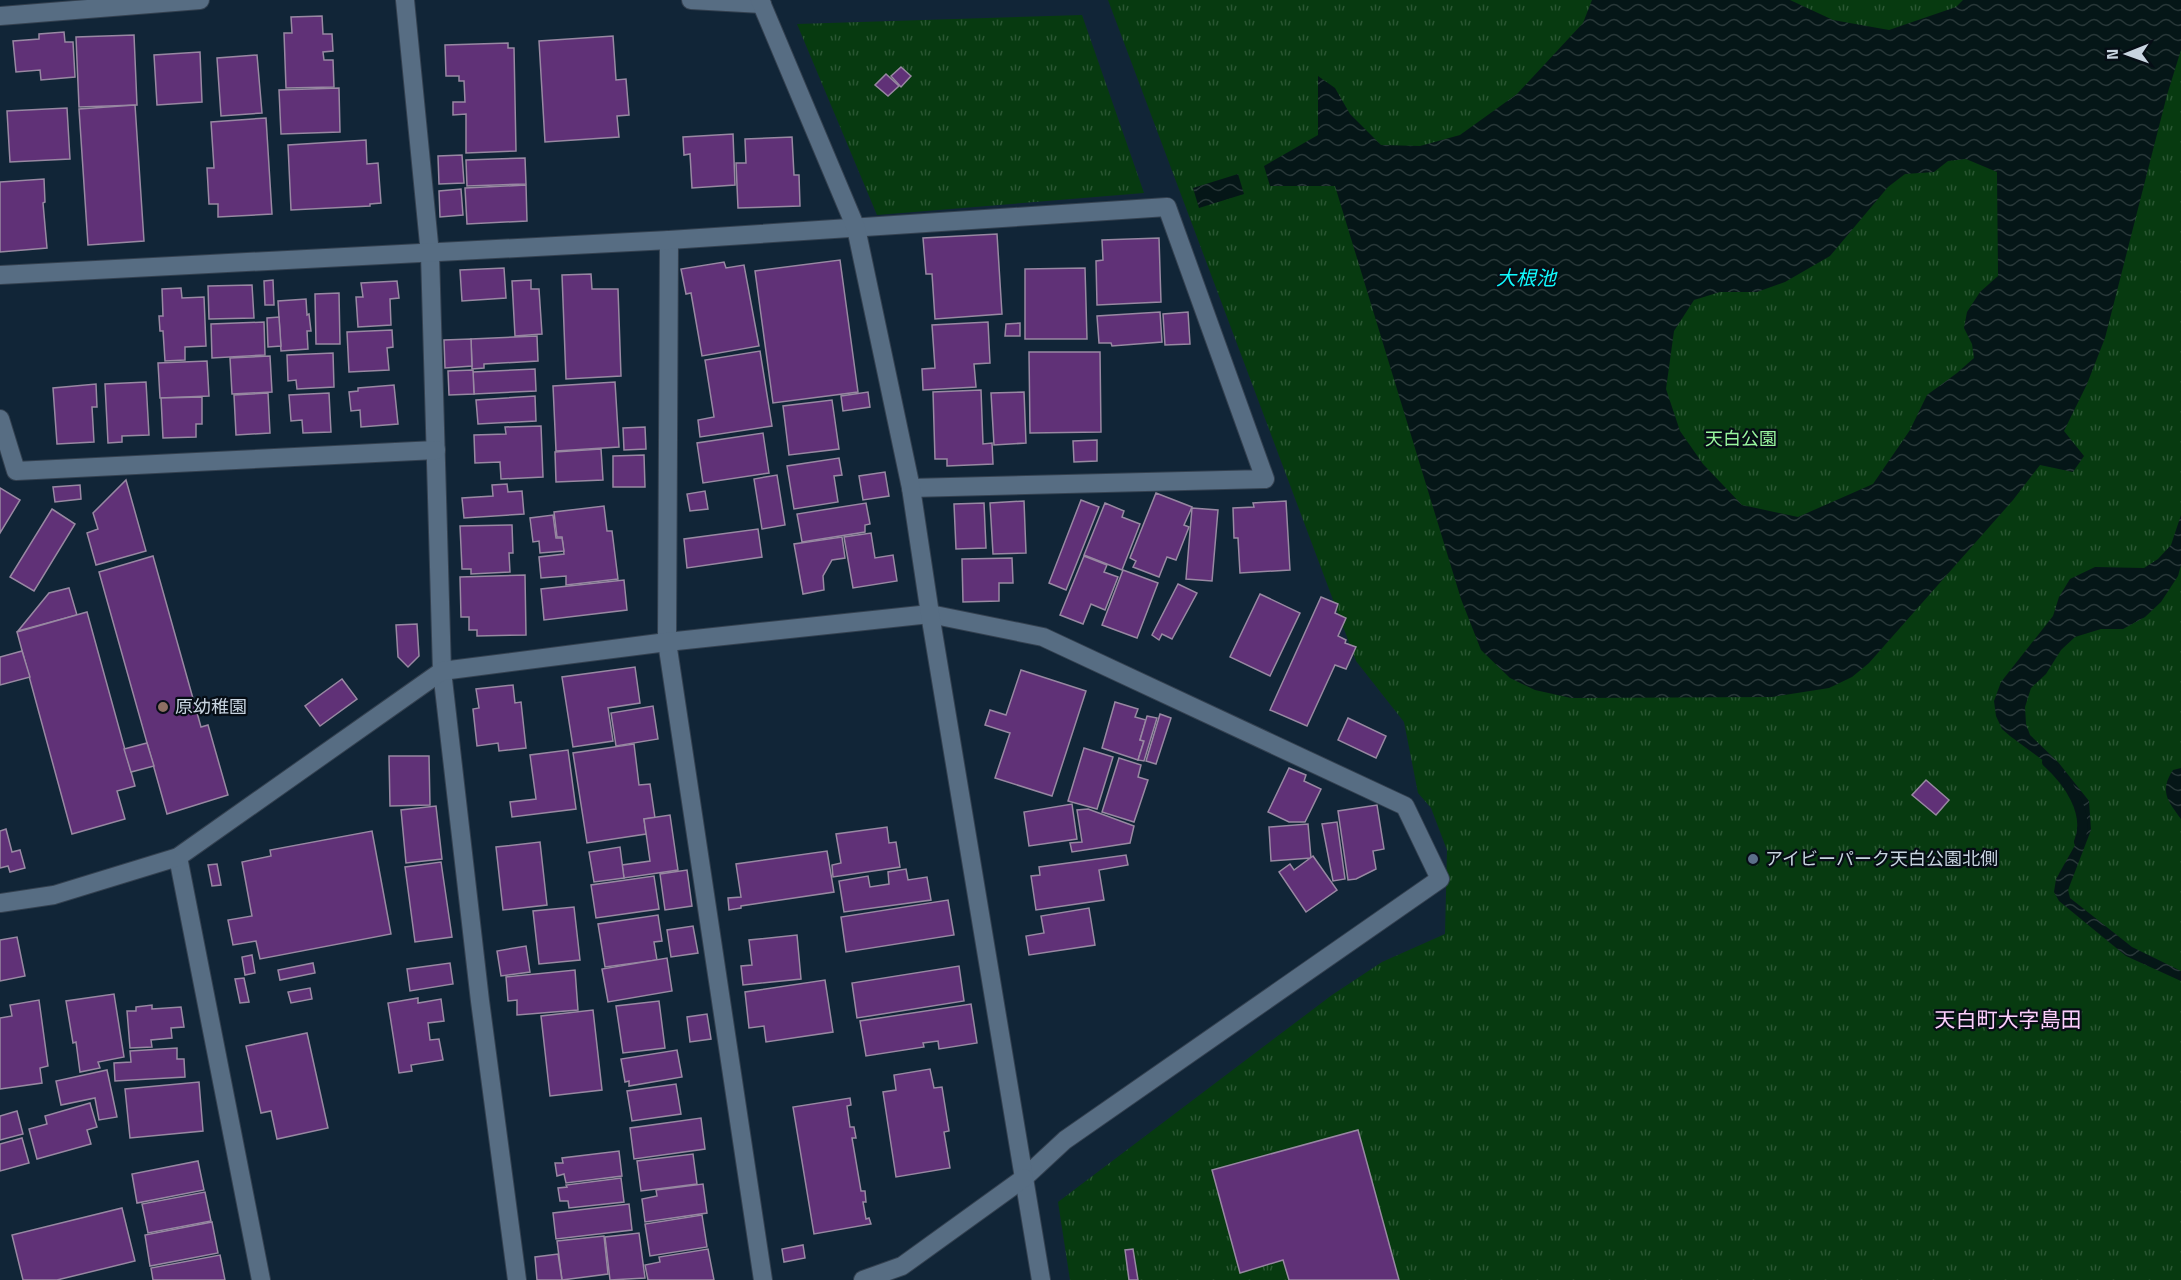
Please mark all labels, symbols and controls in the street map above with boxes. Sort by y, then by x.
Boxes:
north arrow [2097,24,2157,84]
text: N [2100,49,2124,60]
water label: 大根池 [1496,262,1558,293]
park label: 天白公園 [1705,425,1777,452]
place label: 原幼稚園 [175,693,247,720]
marker: 原幼稚園 [156,700,170,714]
place label: アイビーパーク天白公園北側 [1765,845,1998,872]
marker: アイビーパーク天白公園北側 [1746,852,1760,866]
district label: 天白町大字島田 [1935,1003,2082,1035]

